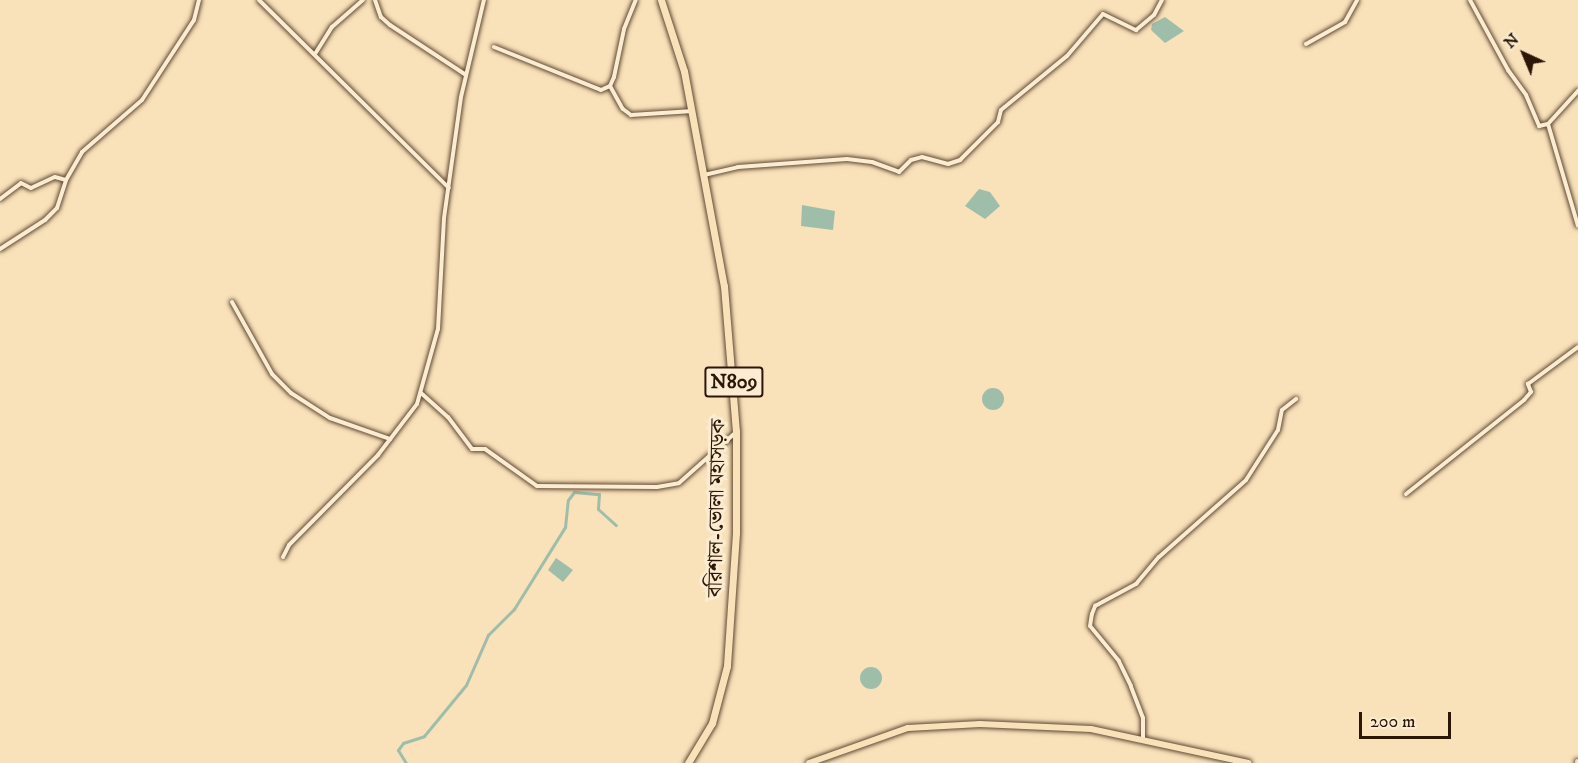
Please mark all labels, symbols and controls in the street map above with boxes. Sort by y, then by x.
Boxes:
north arrow [1494,24,1554,84]
text: N [1500,29,1523,53]
road number: N809 [704,365,764,399]
street label: বরিশাল-ভোলা মহাসড়ক [703,419,731,597]
scale bar [1362,700,1454,738]
text: 200 m [1370,711,1416,733]

